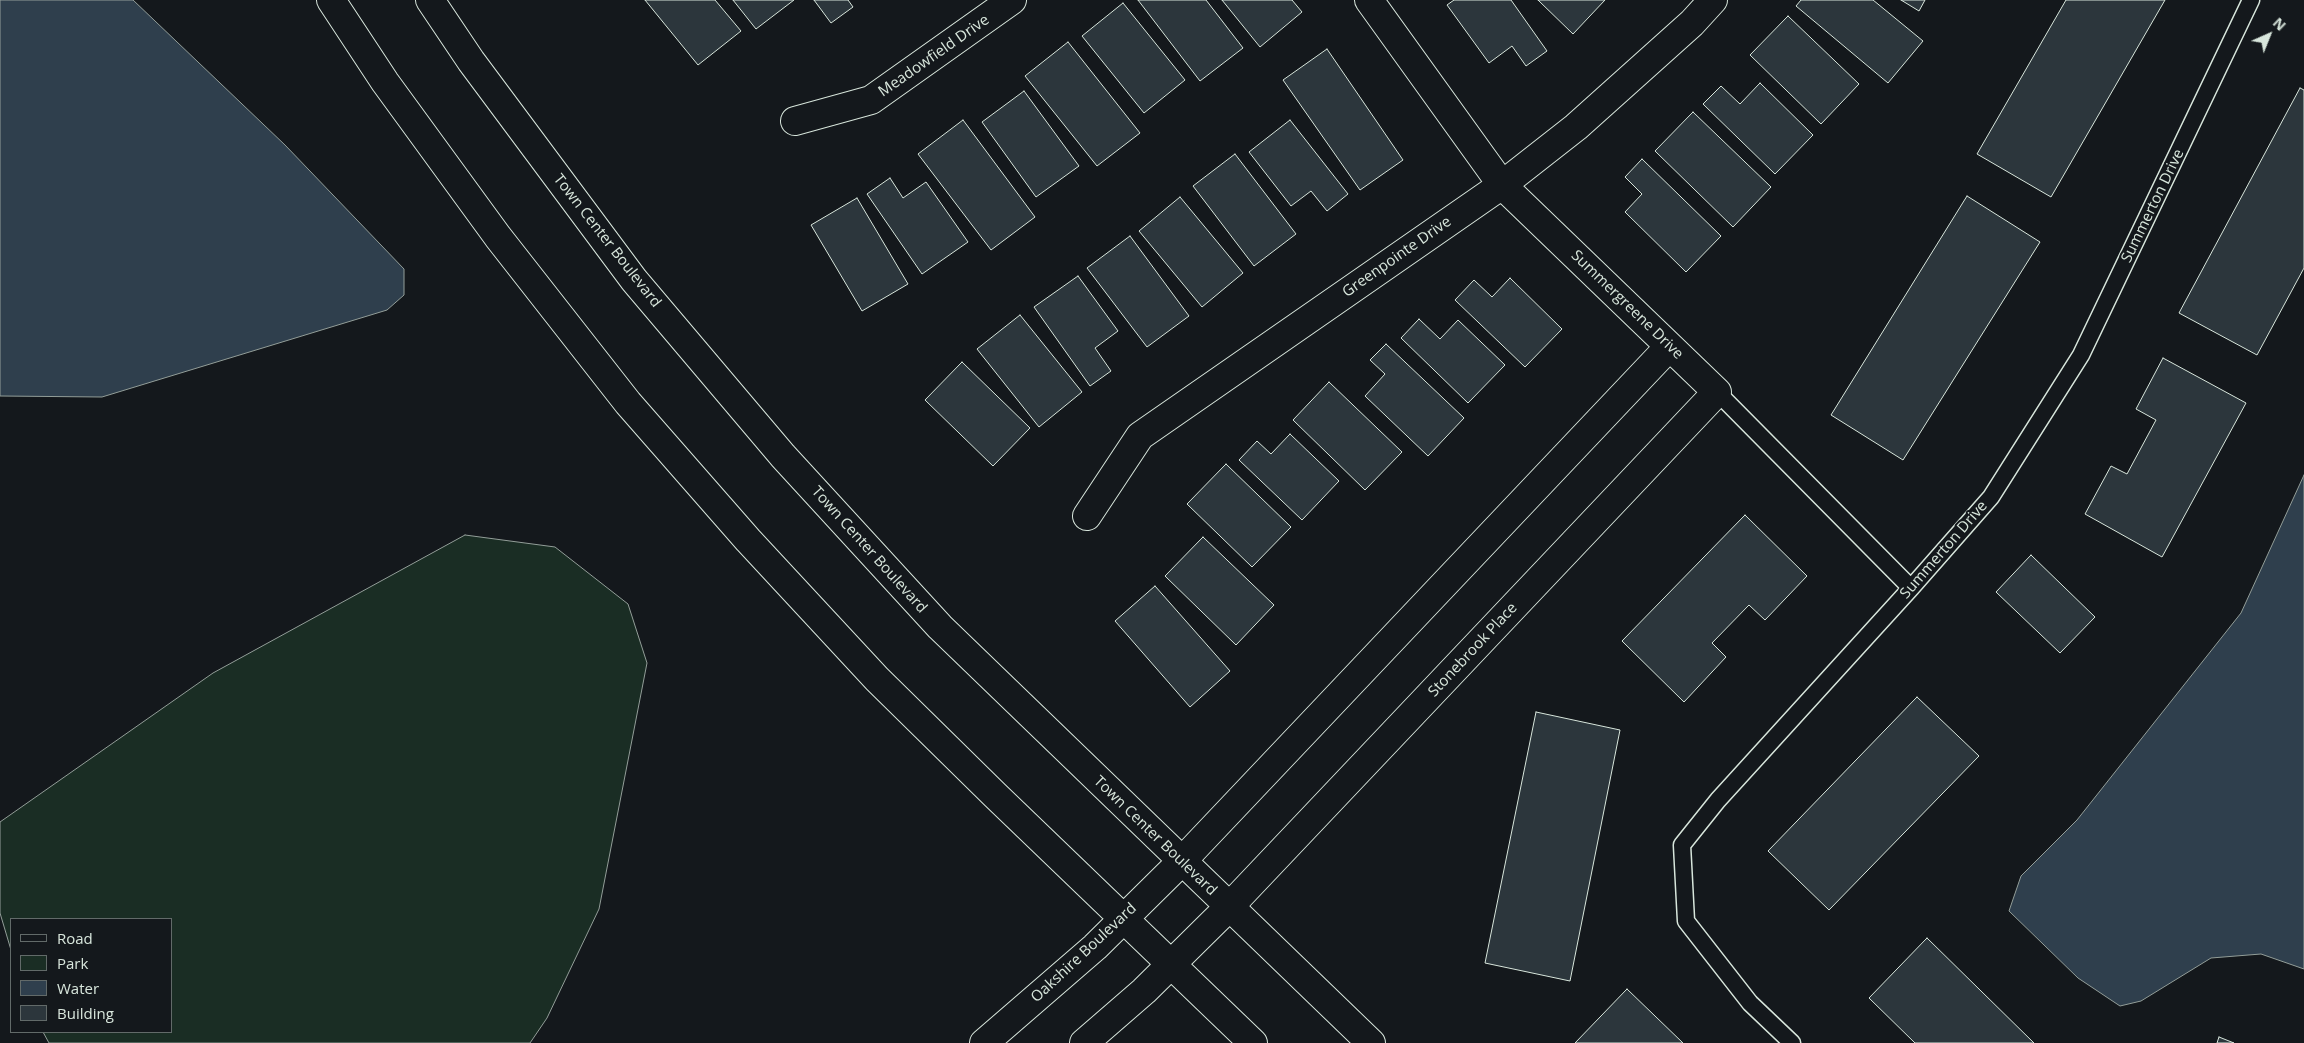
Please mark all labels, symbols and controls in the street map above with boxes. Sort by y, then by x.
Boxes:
north arrow [2244,10,2294,60]
street label: Meadowfield Drive [875,11,993,101]
text: N [2269,13,2290,35]
street label: Summerton Drive [2118,146,2188,266]
street label: Town Center Boulevard [549,171,665,311]
street label: Greenpointe Drive [1339,213,1455,301]
street label: Summergreene Drive [1567,247,1687,363]
street label: Town Center Boulevard [807,483,931,617]
street label: Summerton Drive [1897,497,1991,603]
street label: Stonebrook Place [1425,599,1521,701]
street label: Town Center Boulevard [1090,773,1220,899]
street label: Oakshire Boulevard [1027,899,1141,1007]
legend [10,918,172,1033]
text: Road [57,928,93,948]
text: Park [57,953,88,973]
text: Water [57,978,99,998]
text: Building [57,1003,114,1023]

